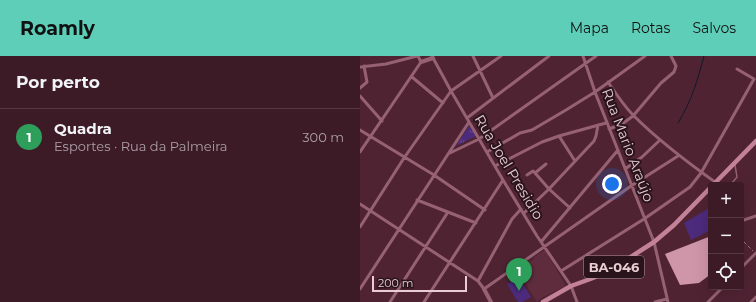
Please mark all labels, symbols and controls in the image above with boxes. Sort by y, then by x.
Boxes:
text: Roamly [20,17,95,40]
text: Mapa [570,19,609,37]
text: Rotas [631,19,670,37]
text: Salvos [692,19,736,37]
text: Por perto [16,72,100,92]
street label: Rua Mario Araújo [598,86,658,205]
street label: Rua Joel Presidio [471,111,548,223]
text: Quadra [54,119,112,138]
text: 1 [26,129,32,145]
text: 300 m [302,129,344,145]
text: Esportes · Rua da Palmeira [54,138,228,154]
your location [602,174,622,194]
map controls [708,182,744,290]
button: + [708,182,744,218]
button: − [708,218,744,254]
button: locate [708,254,744,290]
road number: BA-046 [584,256,644,278]
pin: 1 [506,258,532,291]
scale bar [372,274,467,293]
text: 200 m [378,276,413,290]

